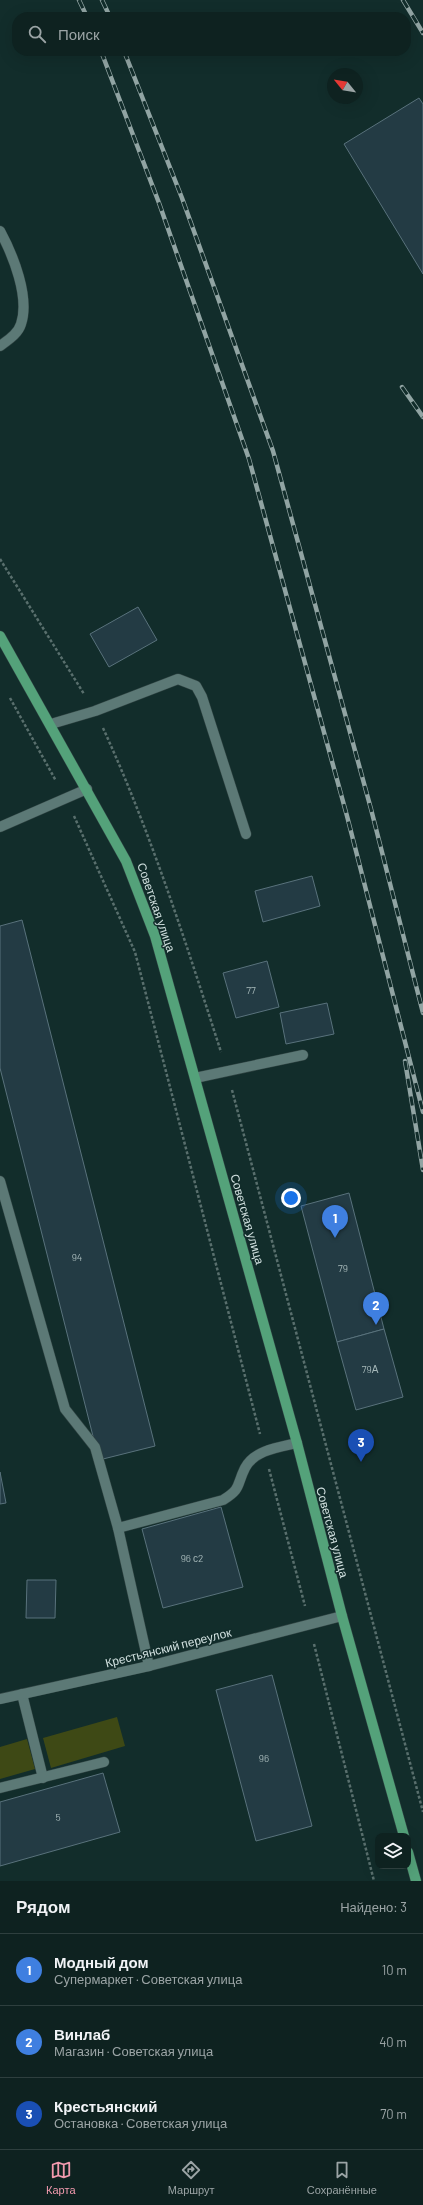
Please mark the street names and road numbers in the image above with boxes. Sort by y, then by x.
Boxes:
street label: Советская улица [134,861,179,954]
street label: Советская улица [227,1172,268,1266]
street label: Советская улица [313,1485,352,1579]
street label: Крестьянский переулок [104,1624,233,1670]

